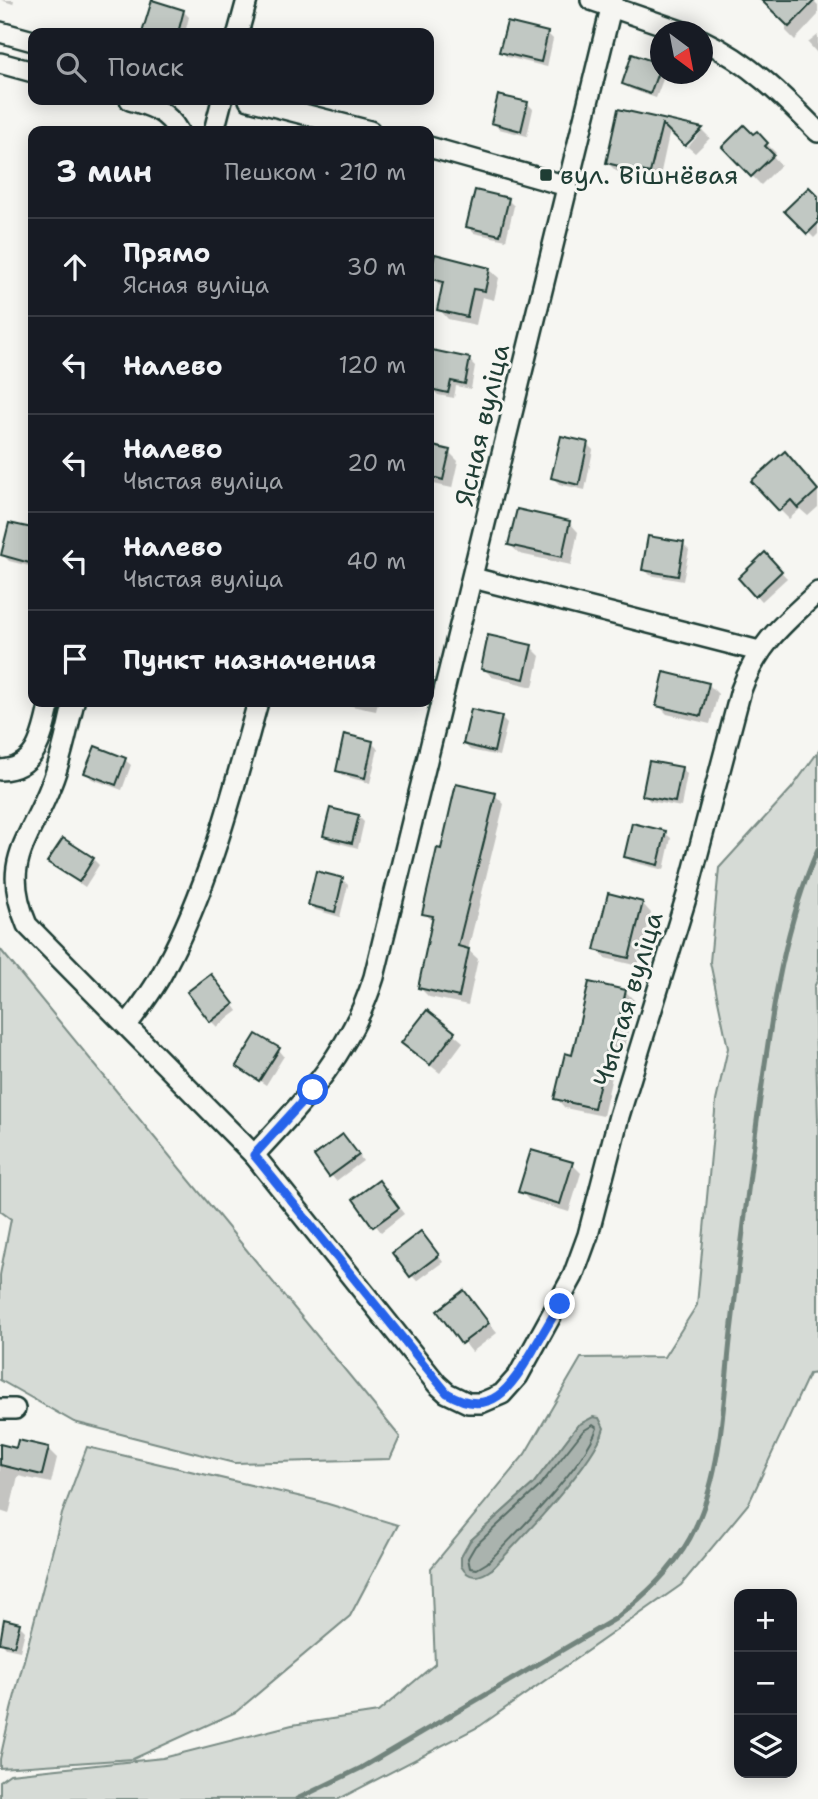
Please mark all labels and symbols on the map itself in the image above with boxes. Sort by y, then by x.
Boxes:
north arrow [650,21,713,84]
place label: вул. Вішнёвая [560,157,738,192]
marker: вул. Вішнёвая [538,167,554,183]
street label: Ясная вуліца [446,340,517,509]
street label: Чыстая вуліца [584,907,671,1091]
route start [297,1074,328,1105]
route end [544,1288,575,1319]

